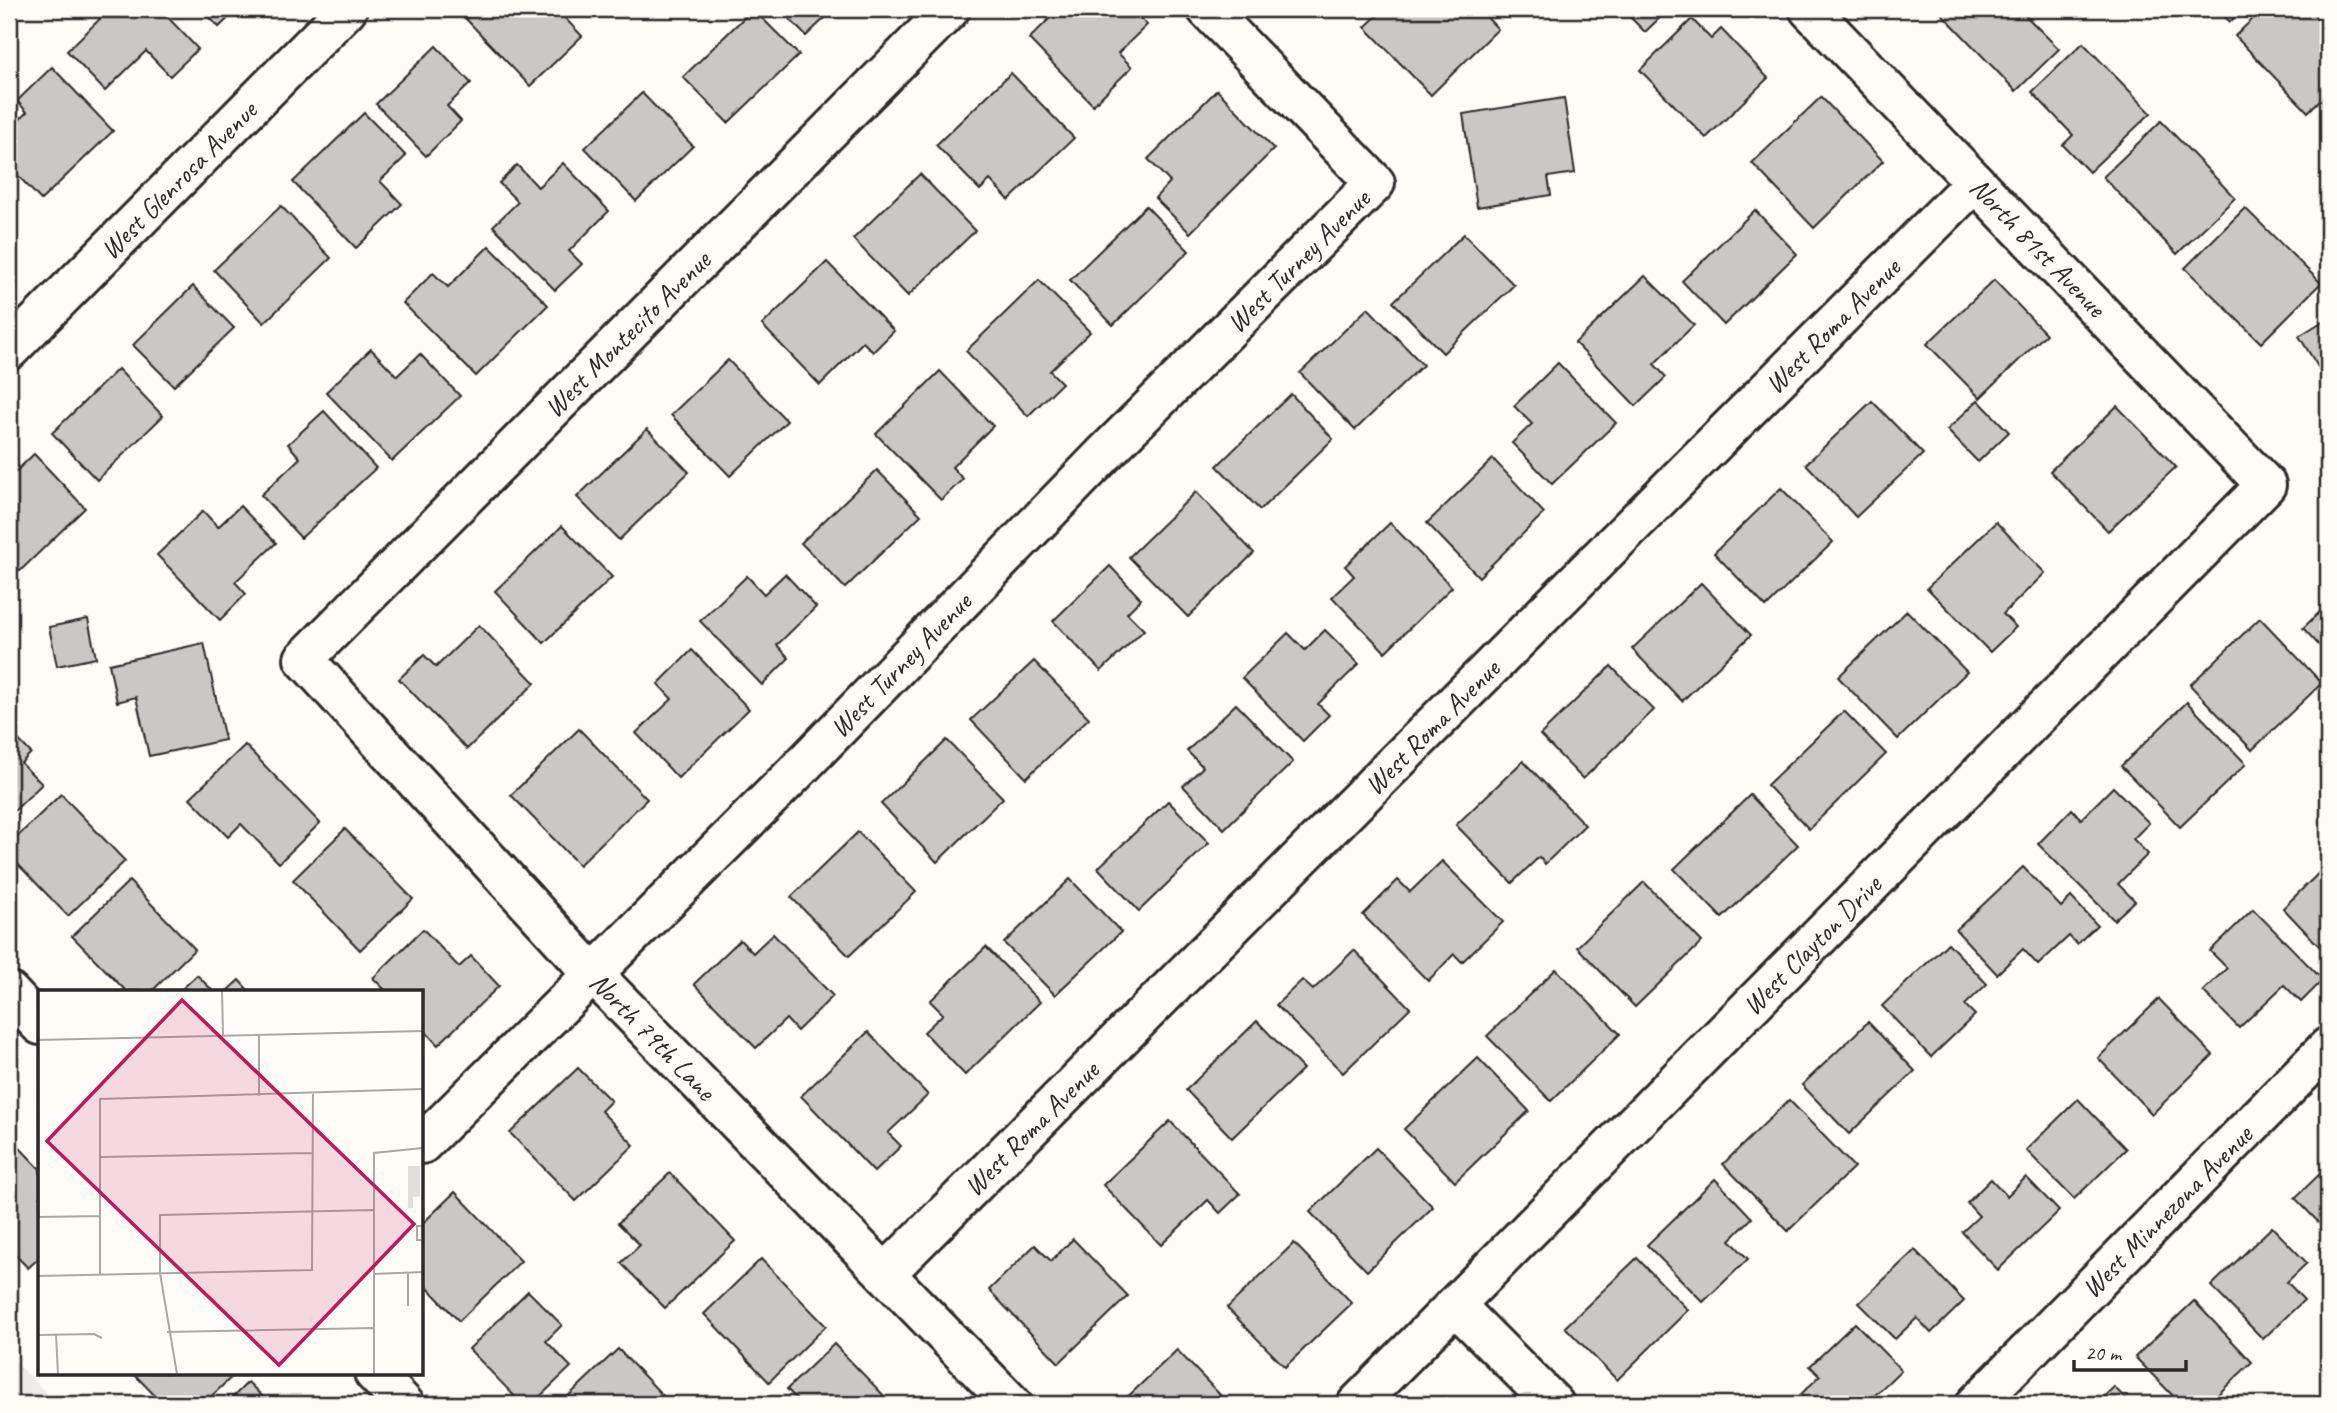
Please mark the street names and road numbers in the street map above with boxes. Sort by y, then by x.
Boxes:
street label: West Glenrosa Avenue [92,92,265,266]
street label: North 81st Avenue [1963,170,2115,326]
street label: West Turney Avenue [1219,180,1378,339]
street label: West Montecito Avenue [536,242,719,425]
street label: West Roma Avenue [1757,249,1908,400]
street label: West Turney Avenue [822,583,979,744]
street label: West Roma Avenue [1356,650,1508,802]
street label: West Clayton Drive [1734,866,1889,1022]
street label: North 79th Lane [583,964,725,1108]
street label: West Roma Avenue [956,1051,1107,1203]
street label: West Minnezona Avenue [2074,1116,2260,1305]

